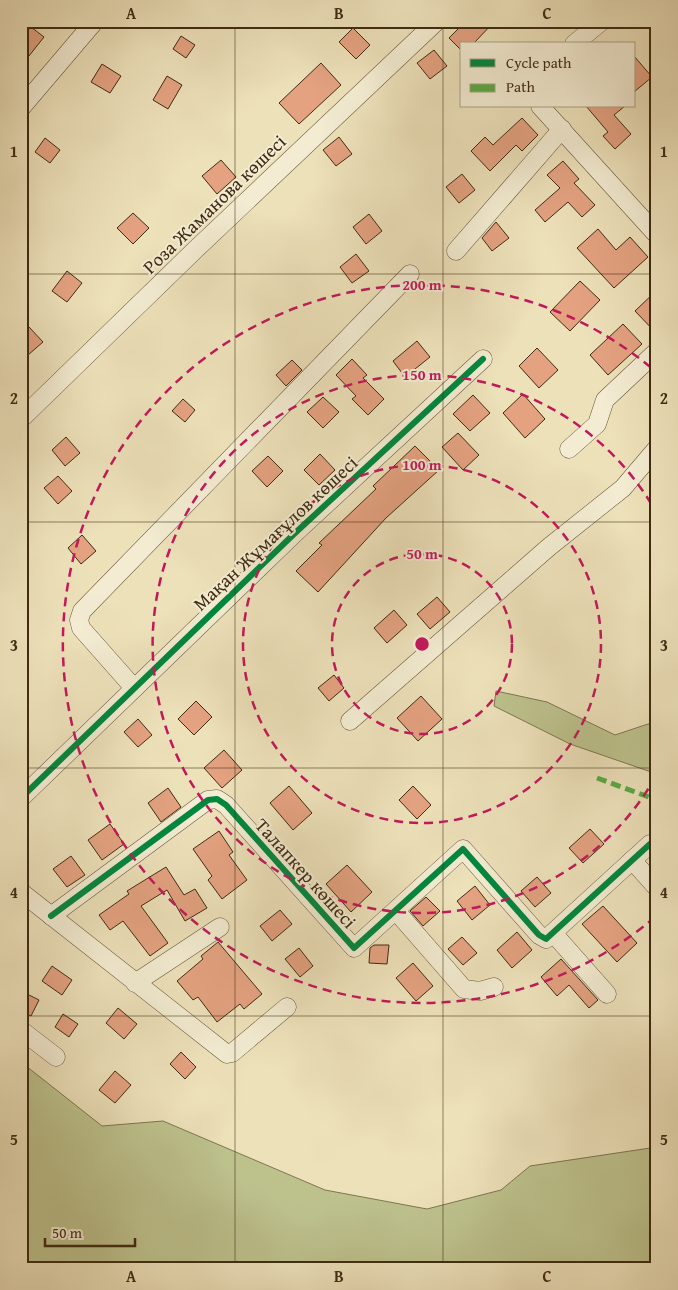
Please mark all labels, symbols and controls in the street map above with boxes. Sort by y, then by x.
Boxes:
text: A [126,1,137,25]
text: B [334,1,344,25]
text: C [542,1,552,25]
legend [460,42,636,108]
text: Cycle path [506,52,572,73]
text: Path [506,76,535,97]
street label: Роза Жаманова көшесі [136,128,292,280]
text: 1 [10,139,18,163]
text: 1 [660,139,668,163]
text: 200 m [402,274,442,295]
text: 150 m [402,364,442,385]
text: 2 [10,386,18,410]
text: 2 [660,386,668,410]
street label: Мақан Жұмағұлов көшесі [186,449,364,617]
text: 100 m [402,454,442,475]
text: 50 m [406,543,438,564]
text: 3 [10,633,18,657]
text: 3 [660,633,668,657]
centre of rings [413,635,431,653]
street label: Талапкер көшесі [249,812,363,934]
text: 4 [10,880,18,904]
text: 4 [660,880,668,904]
text: 5 [10,1127,18,1151]
text: 5 [660,1127,668,1151]
scale bar [45,1215,135,1247]
text: 50 m [52,1222,83,1243]
text: A [126,1264,137,1288]
text: B [334,1264,344,1288]
text: C [542,1264,552,1288]

